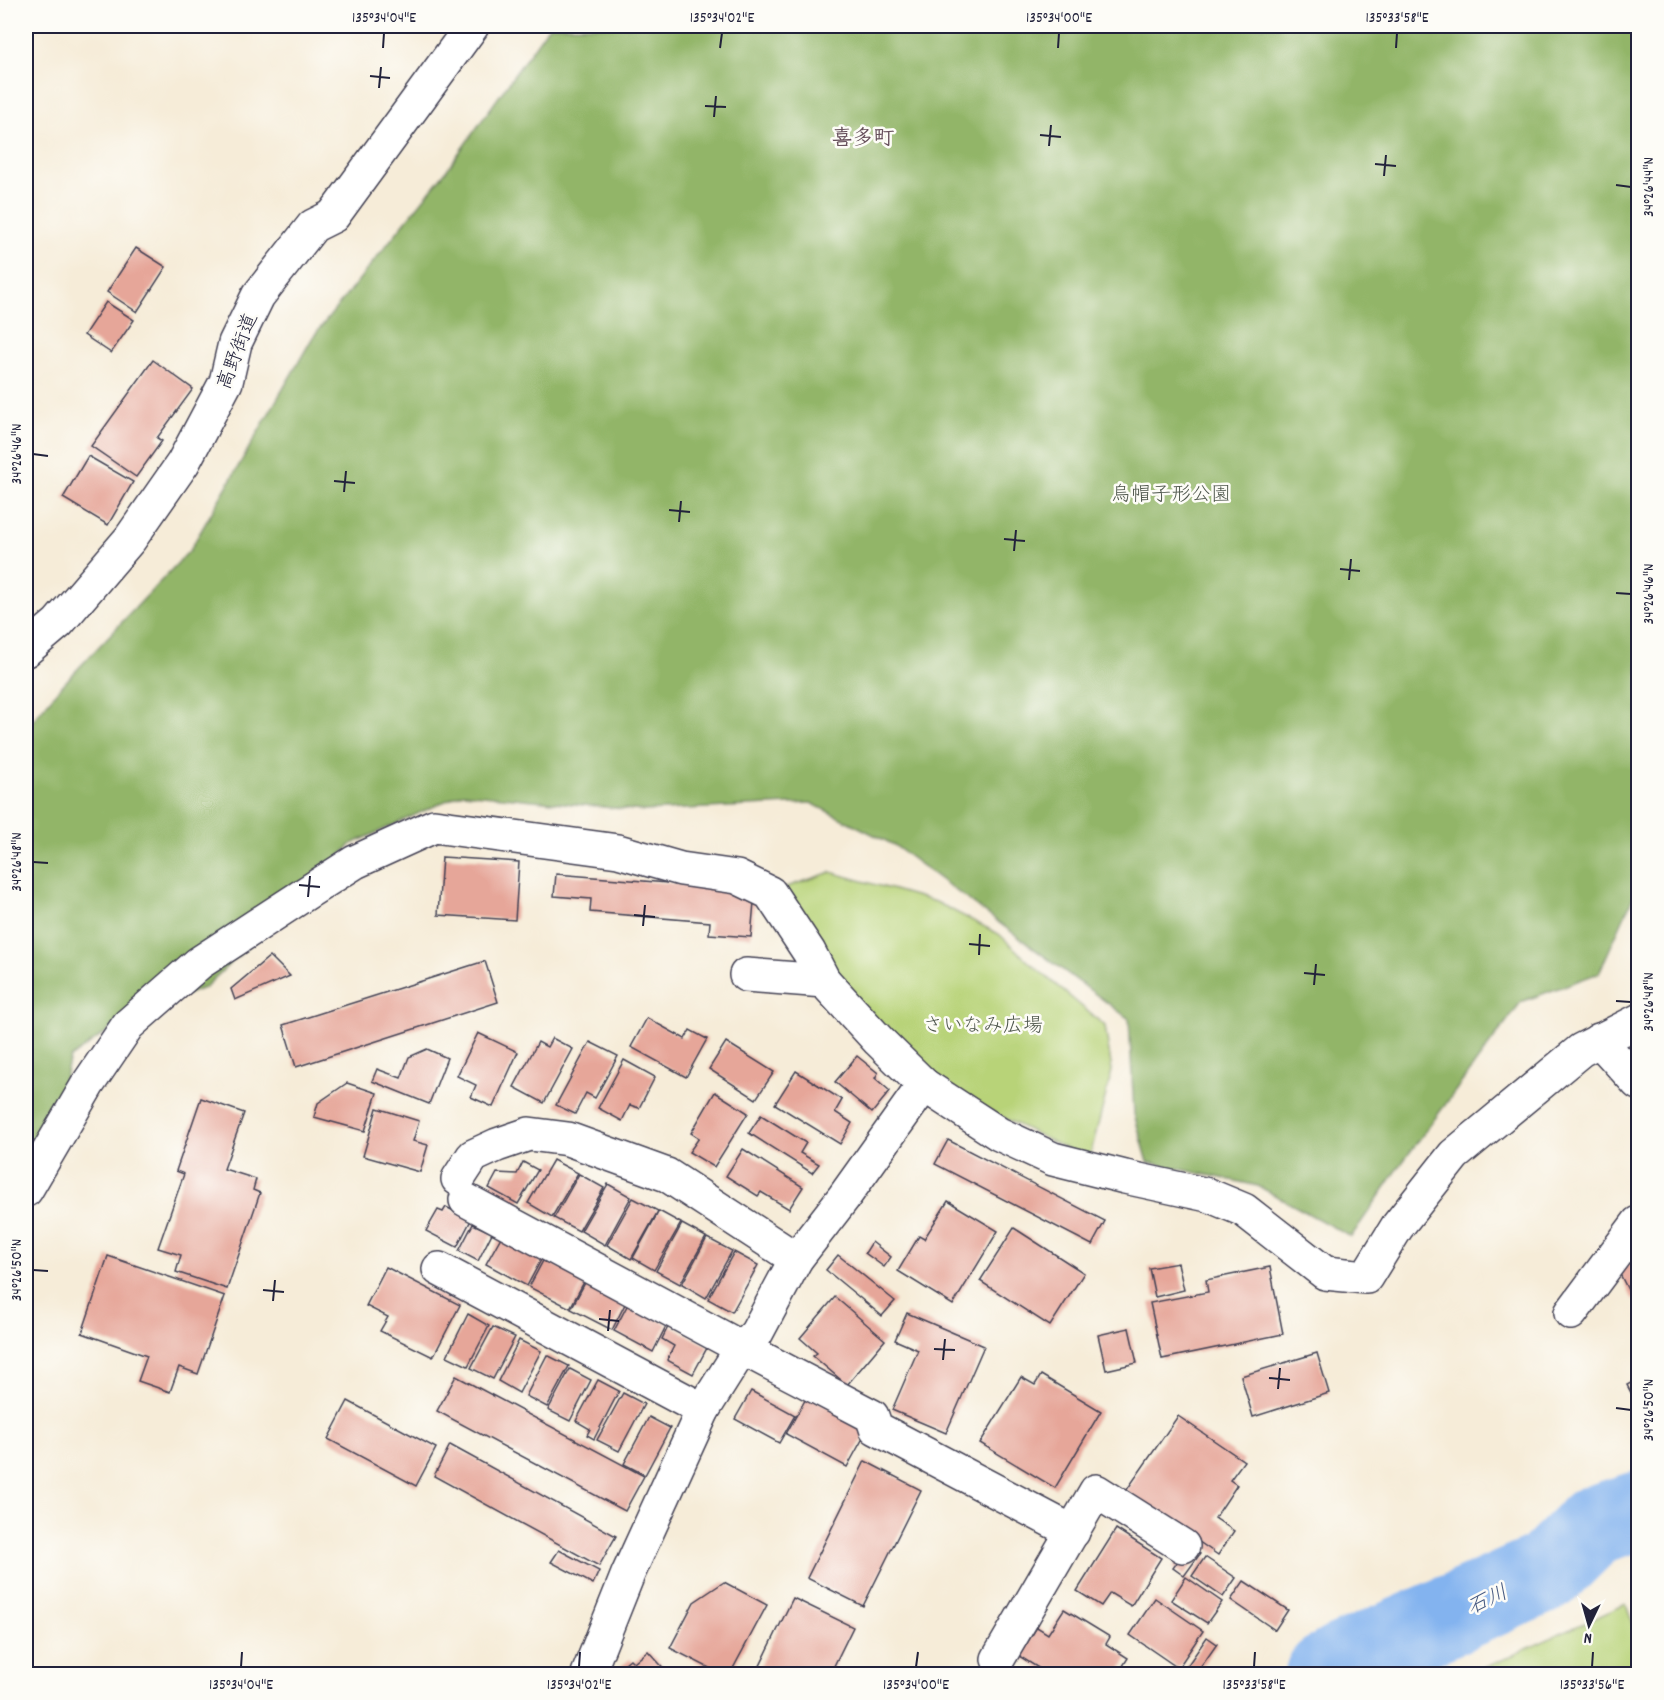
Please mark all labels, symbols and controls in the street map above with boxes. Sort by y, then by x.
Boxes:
text: 135°34'04"E [352,8,416,30]
text: 135°34'02"E [690,8,754,30]
text: 135°34'00"E [1026,8,1092,30]
text: 135°33'58"E [1365,8,1429,30]
district label: 喜多町 [832,125,895,155]
text: 34°26'44"N [1639,157,1661,217]
street label: 高野街道 [211,310,266,394]
text: 34°26'46"N [7,424,29,484]
park label: 烏帽子形公園 [1111,482,1231,510]
text: 34°26'46"N [1639,564,1661,624]
text: 34°26'48"N [7,832,29,892]
text: 34°26'48"N [1639,972,1661,1032]
park label: さいなみ広場 [923,1013,1043,1041]
text: 34°26'50"N [7,1239,29,1301]
text: 34°26'50"N [1639,1379,1661,1441]
water label: 石川 [1463,1579,1514,1624]
north arrow [1559,1595,1619,1655]
text: N [1583,1626,1593,1649]
text: 135°34'04"E [209,1675,273,1697]
text: 135°34'02"E [547,1675,611,1697]
text: 135°34'00"E [883,1675,949,1697]
text: 135°33'58"E [1222,1675,1286,1697]
text: 135°33'56"E [1560,1675,1624,1697]

